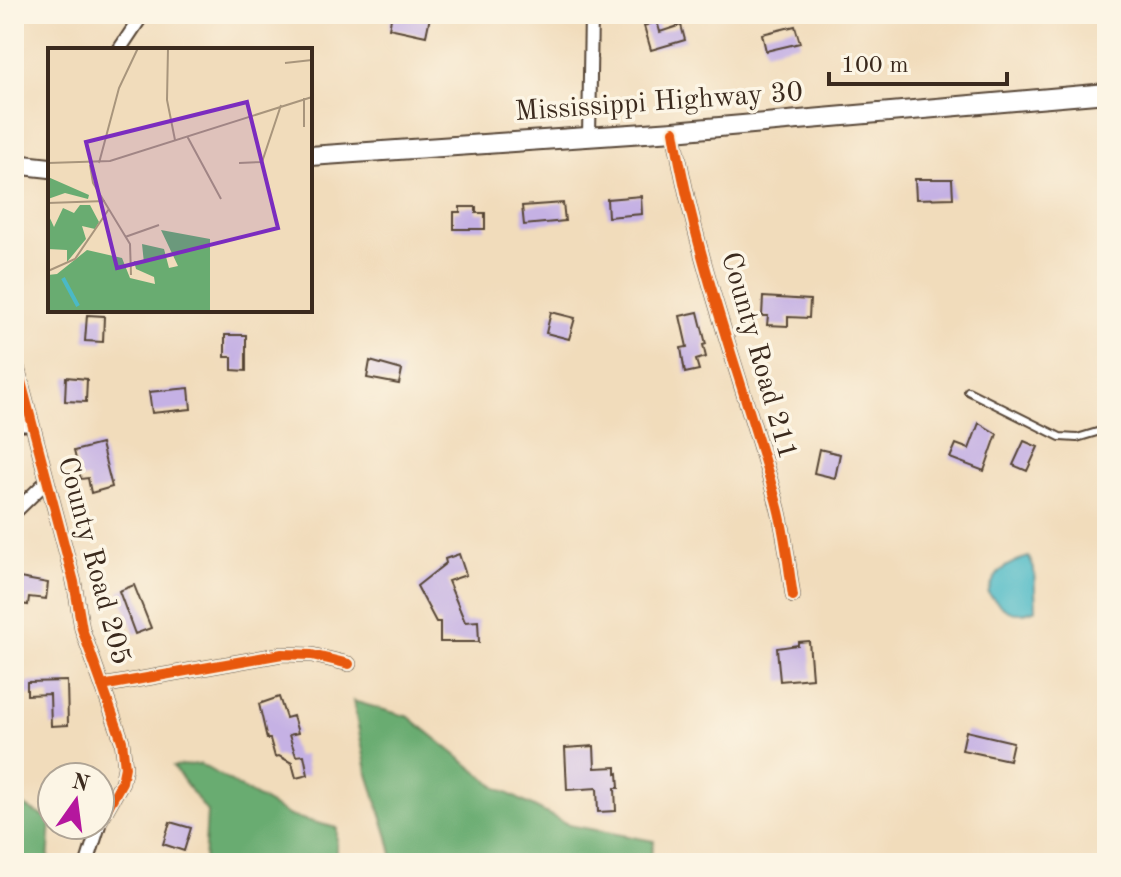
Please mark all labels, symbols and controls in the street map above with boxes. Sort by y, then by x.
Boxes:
scale bar [829,36,1007,86]
inset map [48,48,312,312]
text: 100 m [841,54,909,78]
street label: Mississippi Highway 30 [514,79,804,127]
street label: County Road 211 [715,249,801,463]
street label: County Road 205 [52,454,134,668]
north arrow [36,761,116,841]
text: N [70,771,91,796]

